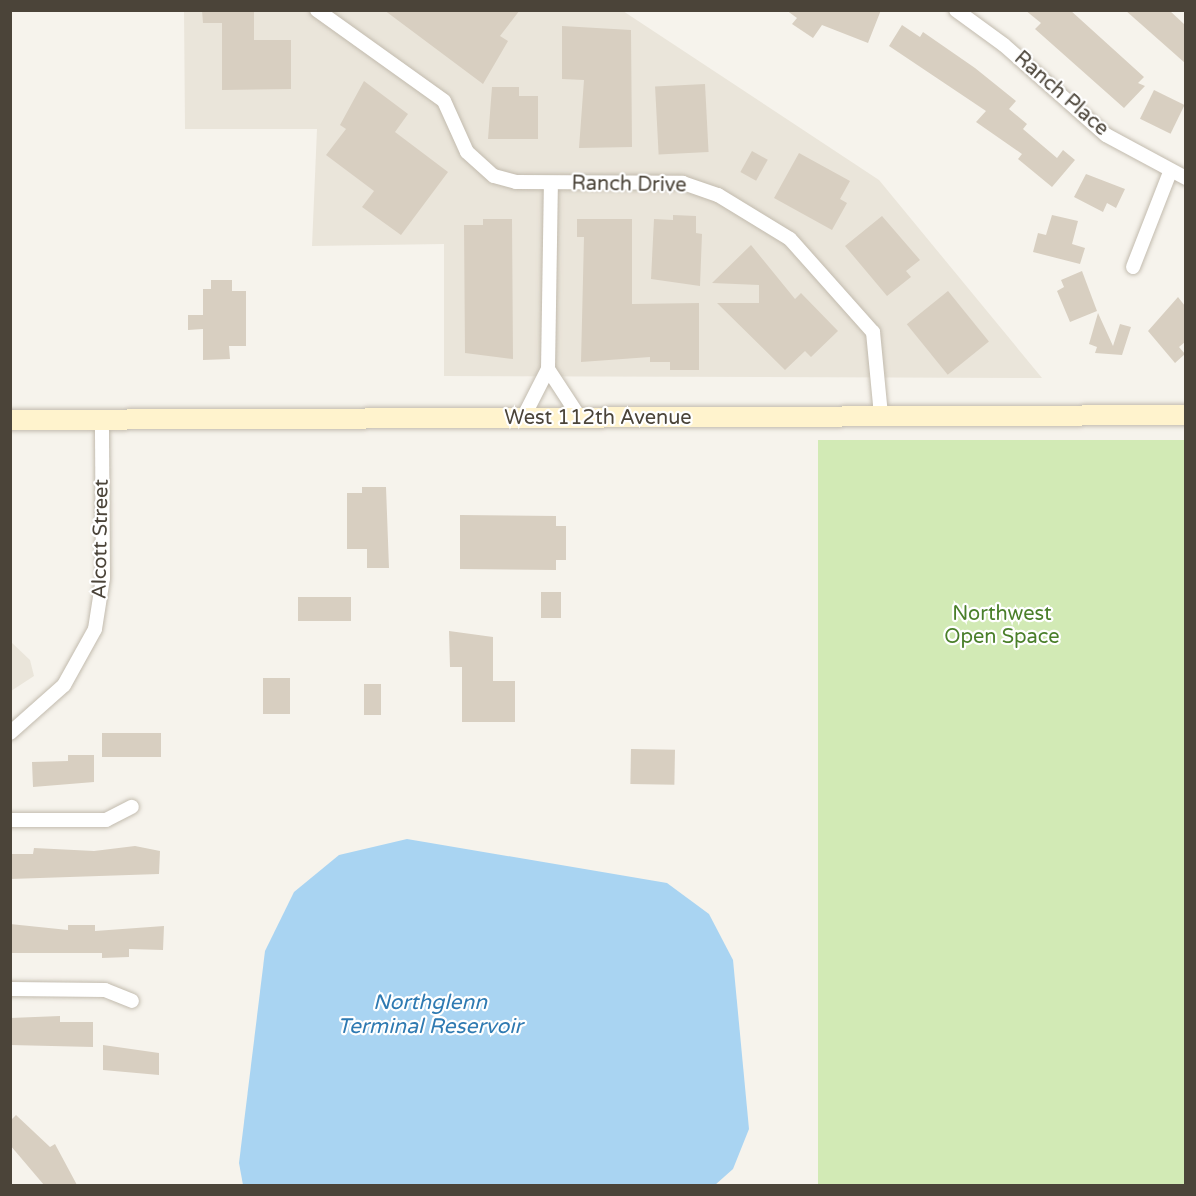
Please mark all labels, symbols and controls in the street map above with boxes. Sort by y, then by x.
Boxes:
street label: Ranch Place [1009,47,1113,141]
street label: Ranch Drive [571,172,687,198]
street label: West 112th Avenue [504,406,692,430]
street label: Alcott Street [88,479,114,599]
park label: Northwest Open Space [944,602,1060,649]
water label: Northglenn Terminal Reservoir [337,990,523,1040]

